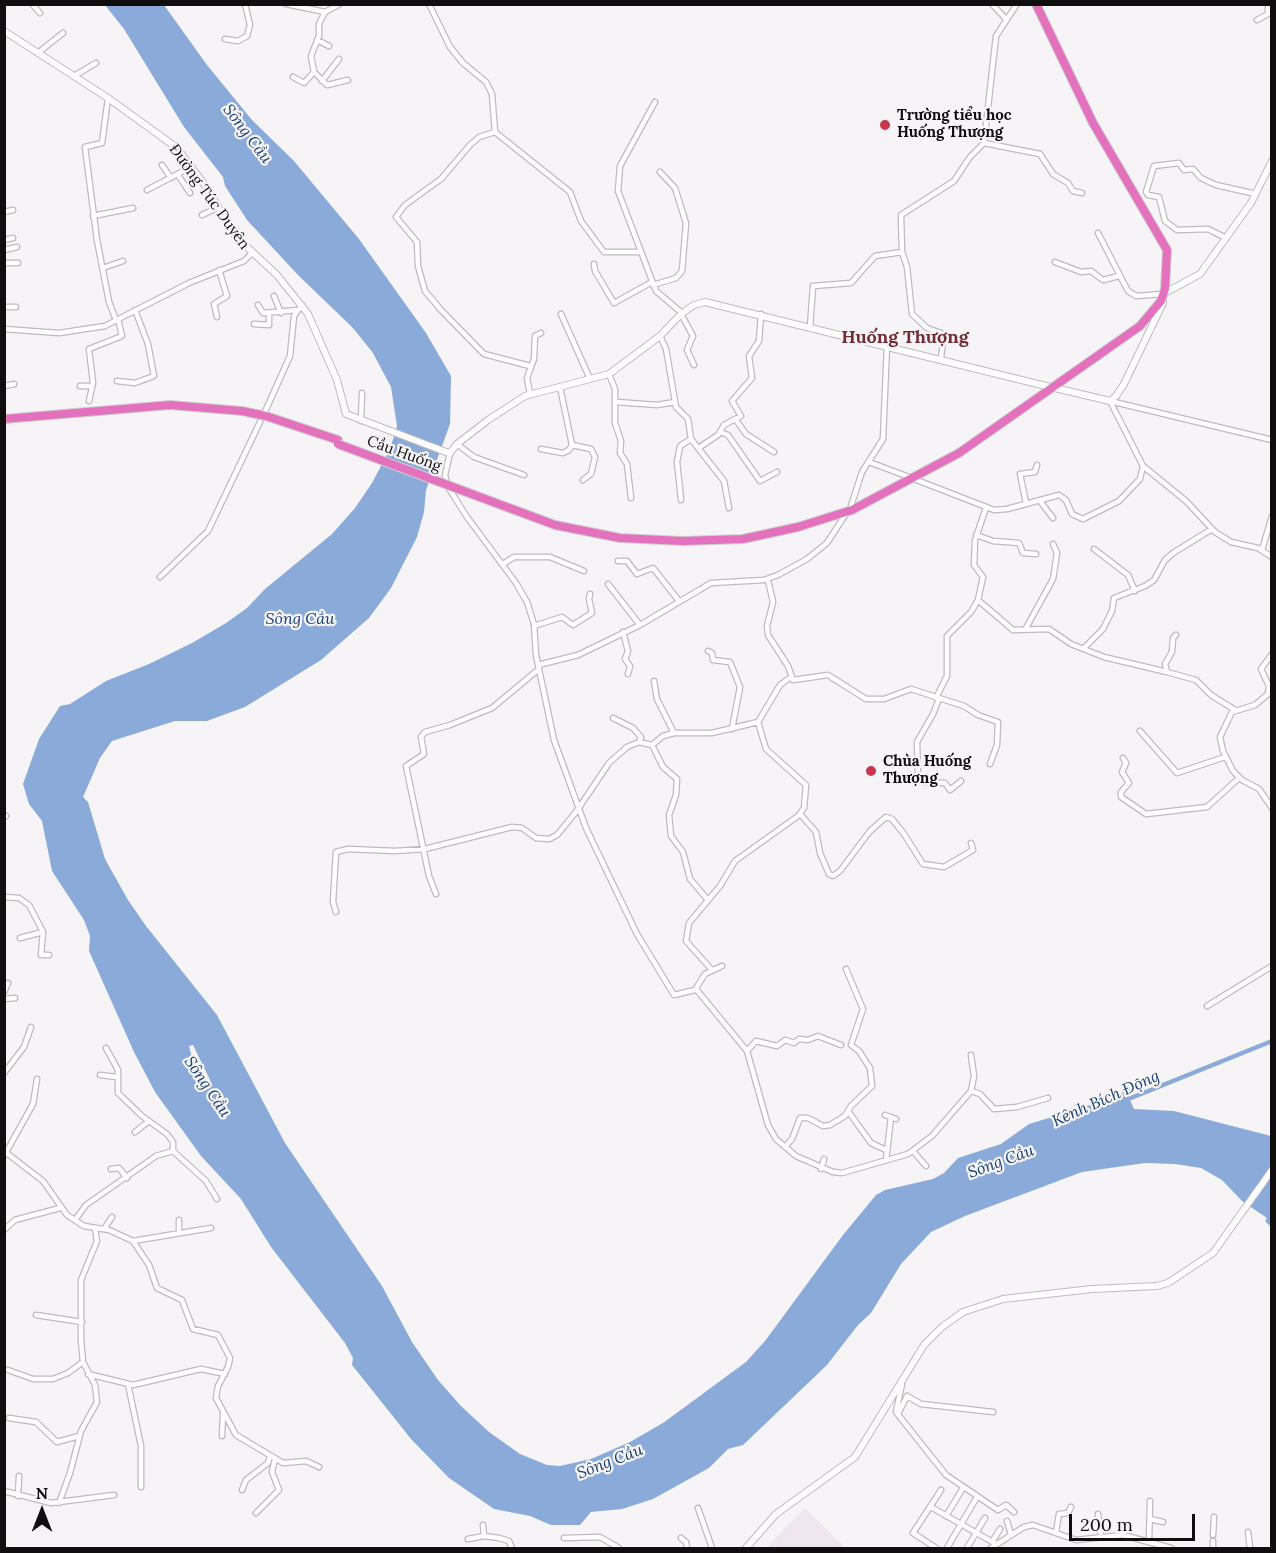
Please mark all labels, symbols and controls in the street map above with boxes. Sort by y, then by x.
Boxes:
water label: Sông Cầu [219,101,275,167]
place label: Trường tiểu học Huống Thượng [897,107,1011,142]
marker: Trường tiểu học Huống Thượng [878,118,892,132]
street label: Đường Túc Duyên [165,141,253,253]
district label: Huống Thượng [841,327,969,349]
street label: Cầu Huống [364,432,444,476]
water label: Sông Cầu [266,609,334,629]
place label: Chùa Huống Thượng [883,753,971,788]
marker: Chùa Huống Thượng [864,764,878,778]
water label: Sông Cầu [180,1053,234,1121]
water label: Kênh Bích Động [1049,1067,1163,1131]
water label: Sông Cầu [965,1141,1037,1183]
water label: Sông Cầu [574,1441,646,1483]
north arrow [12,1481,72,1541]
text: N [36,1483,48,1503]
scale bar [1072,1502,1198,1540]
text: 200 m [1080,1513,1133,1536]

